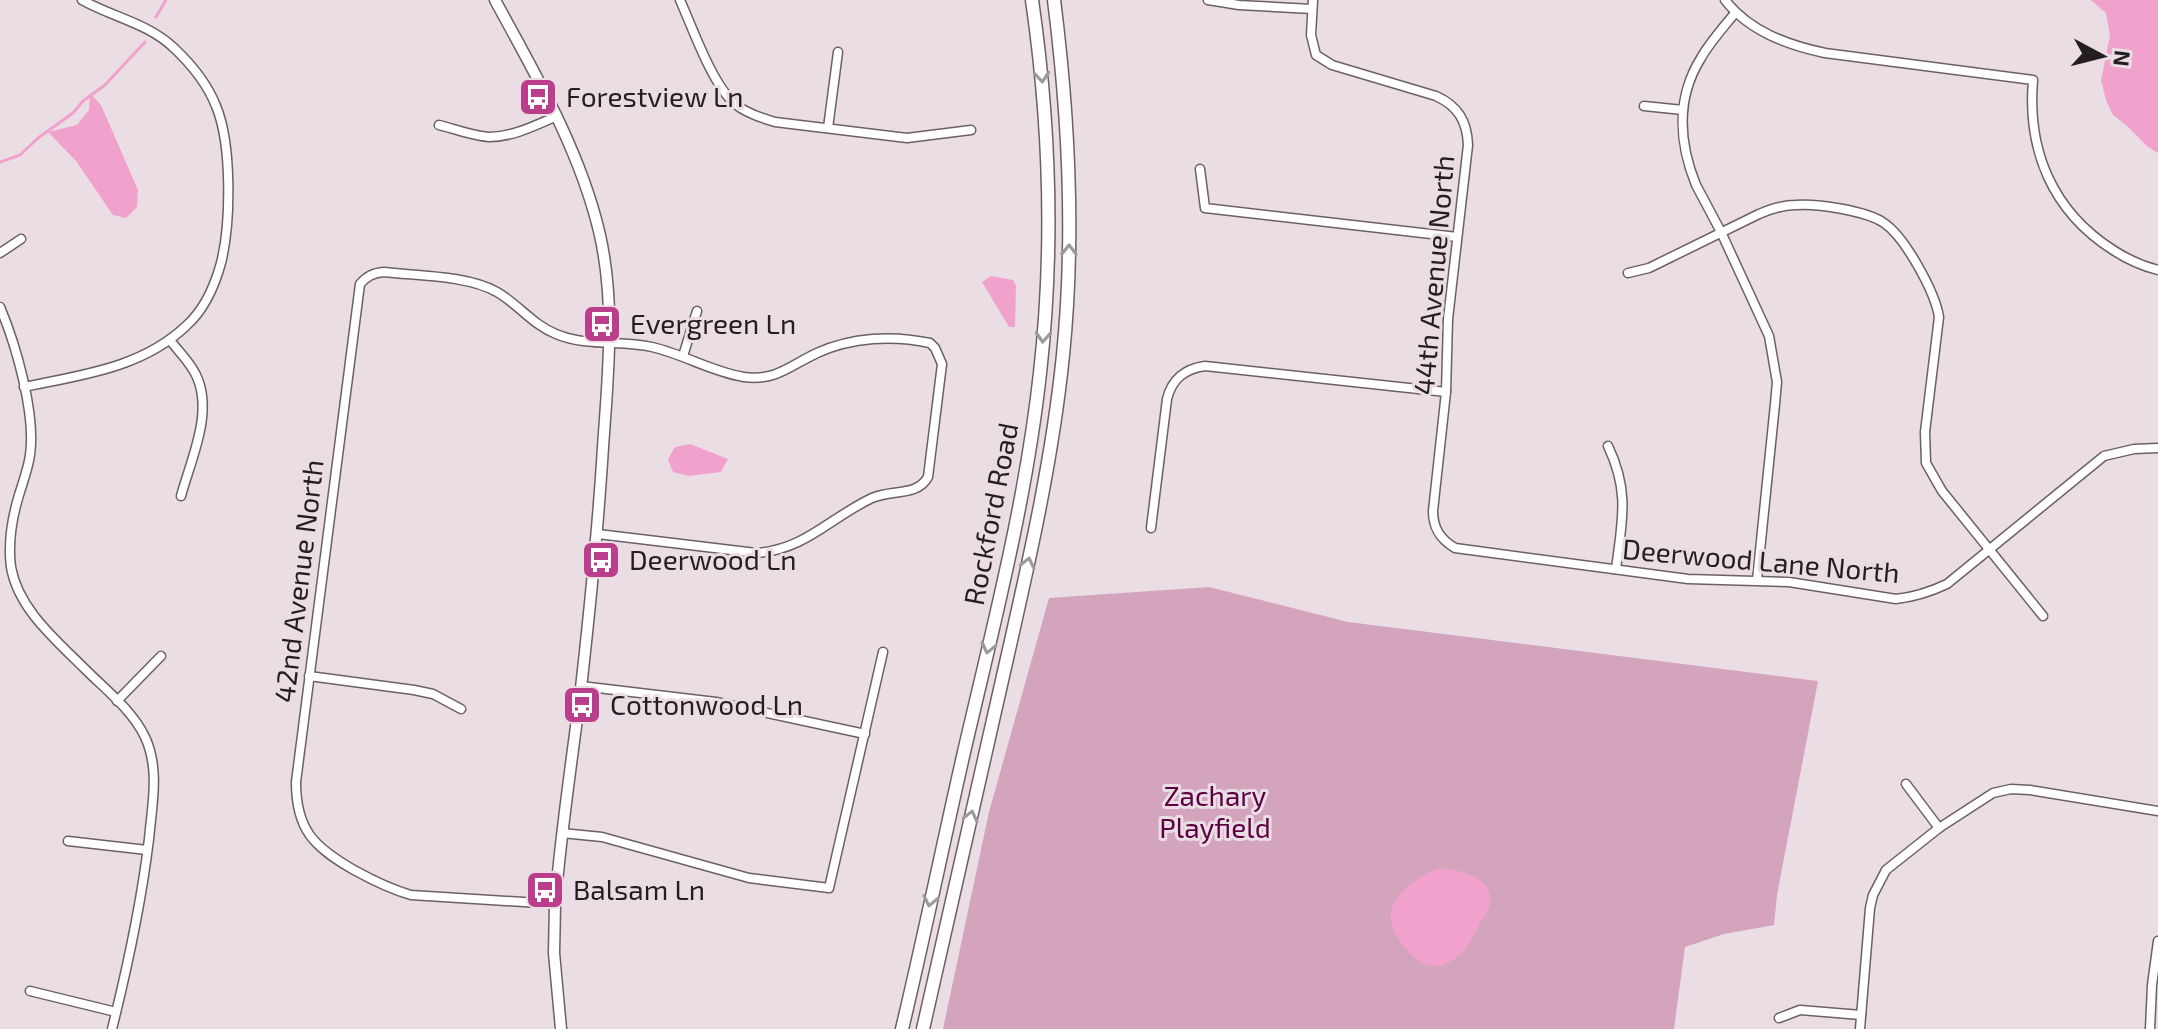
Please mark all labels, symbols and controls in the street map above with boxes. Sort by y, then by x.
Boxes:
north arrow [2062,16,2142,96]
text: N [2109,49,2137,68]
one-way arrow [1033,71,1050,84]
bus stop icon: Forestview Ln [517,76,559,118]
place label: Forestview Ln [566,79,744,113]
street label: 44th Avenue North [1406,153,1460,396]
one-way arrow [1060,243,1078,256]
bus stop icon: Evergreen Ln [581,303,623,345]
place label: Evergreen Ln [630,306,796,340]
one-way arrow [1035,331,1052,344]
street label: Rockford Road [956,420,1024,608]
street label: 42nd Avenue North [266,457,330,704]
street label: Deerwood Lane North [1621,531,1901,589]
bus stop icon: Deerwood Ln [580,539,622,581]
place label: Deerwood Ln [629,542,797,576]
one-way arrow [1019,556,1036,570]
one-way arrow [980,640,997,654]
bus stop icon: Cottonwood Ln [561,684,603,726]
place label: Cottonwood Ln [610,687,803,721]
park label: Zachary Playfield [1159,778,1271,844]
one-way arrow [962,810,979,824]
bus stop icon: Balsam Ln [524,869,566,911]
place label: Balsam Ln [573,872,705,906]
one-way arrow [922,894,939,908]

